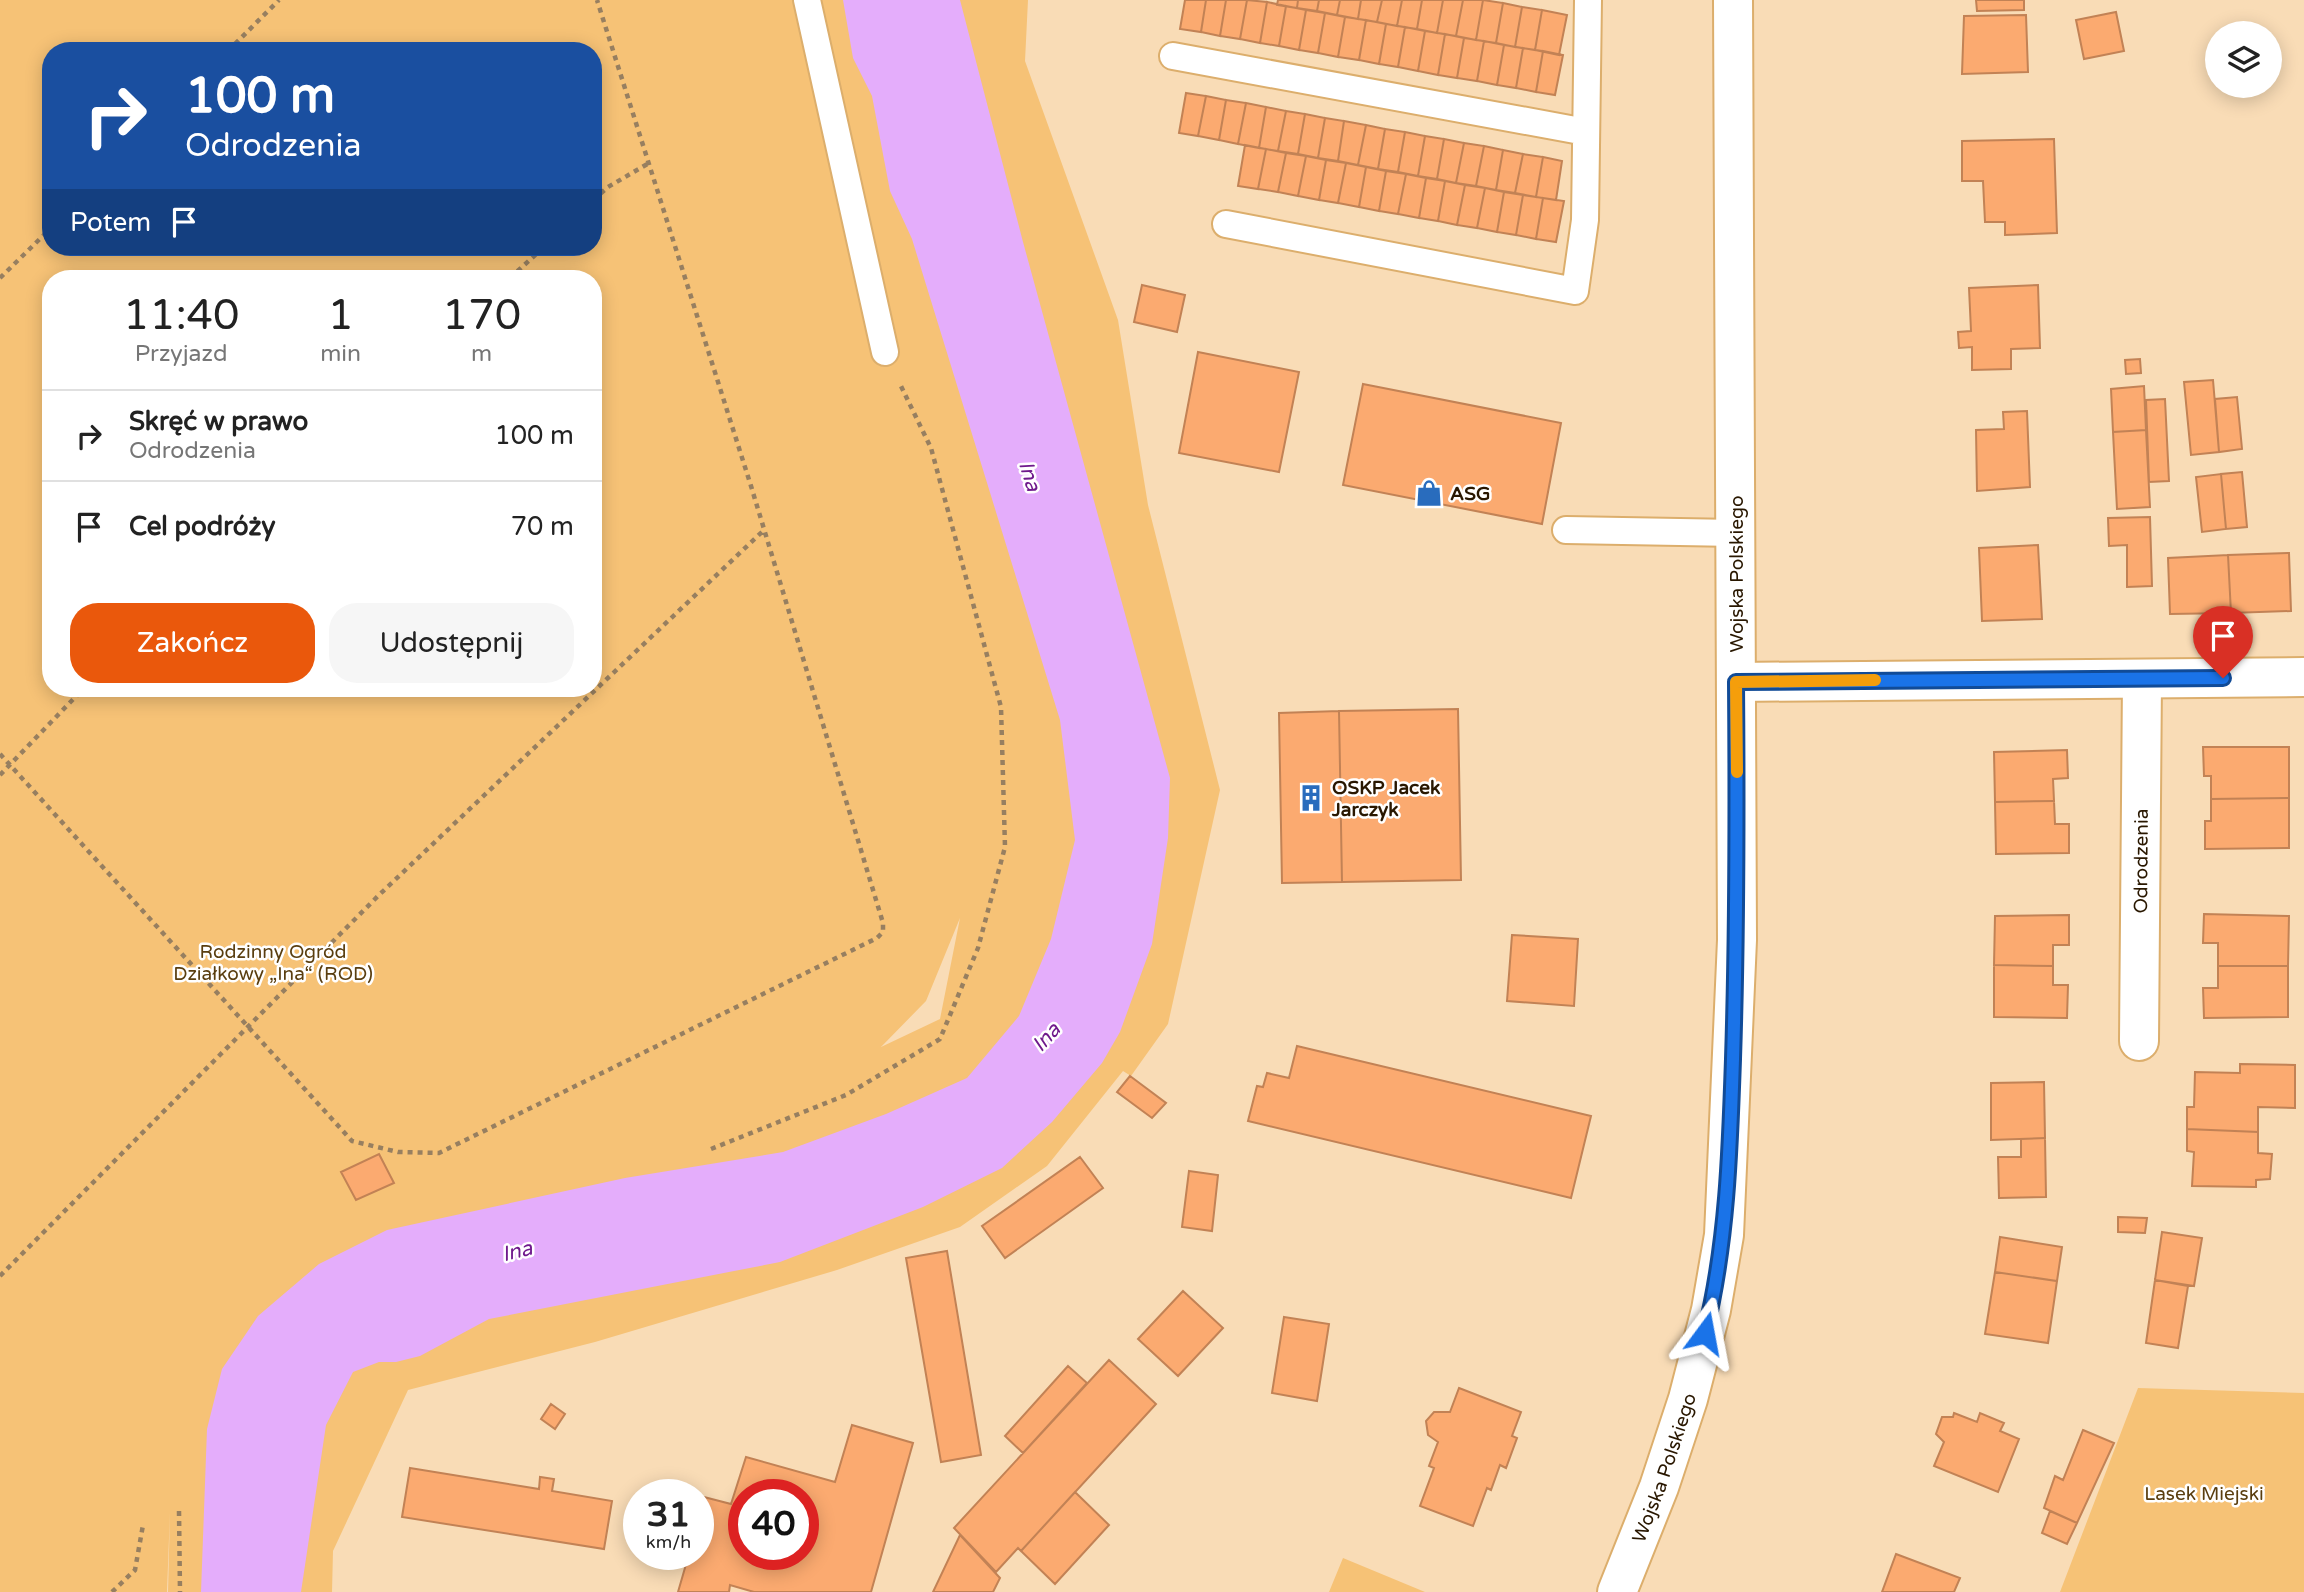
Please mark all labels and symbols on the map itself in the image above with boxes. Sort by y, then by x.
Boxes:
water label: Ina [1013,458,1046,495]
shop icon: ASG [1414,478,1444,508]
place label: ASG [1450,483,1490,505]
street label: Wojska Polskiego [1726,496,1748,652]
pin [2193,606,2253,678]
place label: OSKP Jacek Jarczyk [1331,777,1441,822]
building icon: OSKP Jacek Jarczyk [1296,783,1326,813]
street label: Odrodzenia [2130,808,2153,914]
park label: Rodzinny Ogród Działkowy „Ina“ (ROD) [173,941,373,985]
water label: Ina [1027,1017,1067,1057]
water label: Ina [499,1235,536,1267]
position arrow [1668,1296,1742,1370]
street label: Wojska Polskiego [1628,1390,1701,1546]
speed limit sign: 40 [728,1479,819,1570]
park label: Lasek Miejski [2144,1483,2264,1505]

